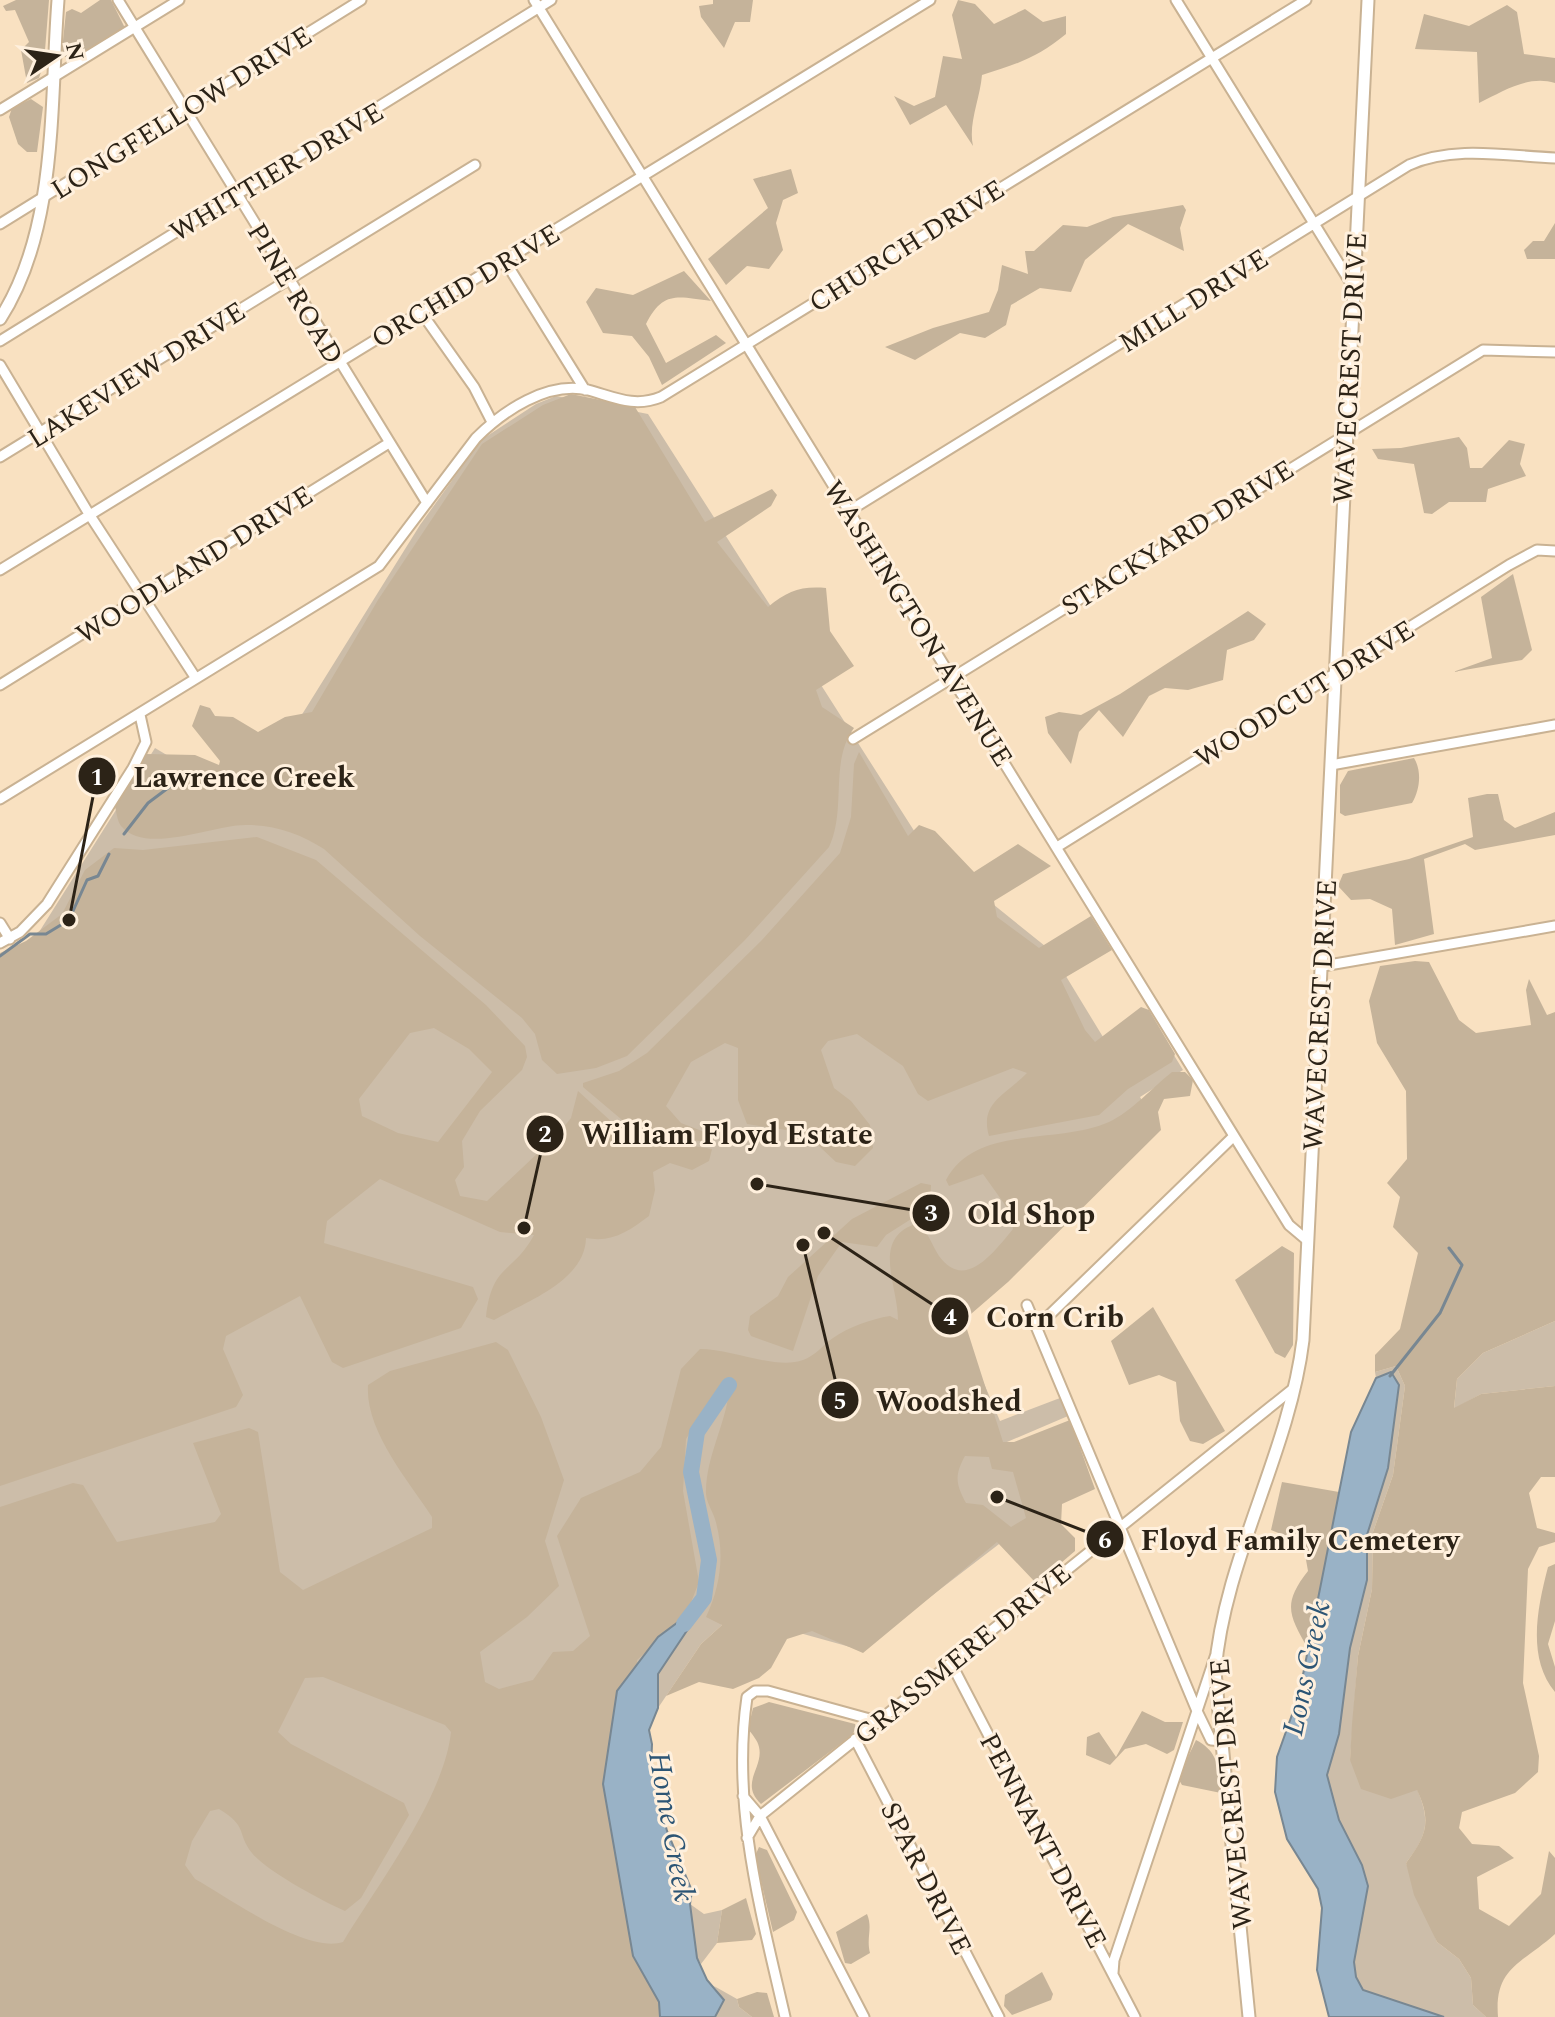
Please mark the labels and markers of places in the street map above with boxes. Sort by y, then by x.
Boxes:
callout: Lawrence Creek [77,749,371,803]
callout: William Floyd Estate [525,1107,889,1161]
callout: Old Shop [911,1186,1111,1240]
callout: Corn Crib [930,1289,1140,1343]
callout: Woodshed [820,1373,1038,1427]
callout: Floyd Family Cemetery [1085,1512,1476,1566]

